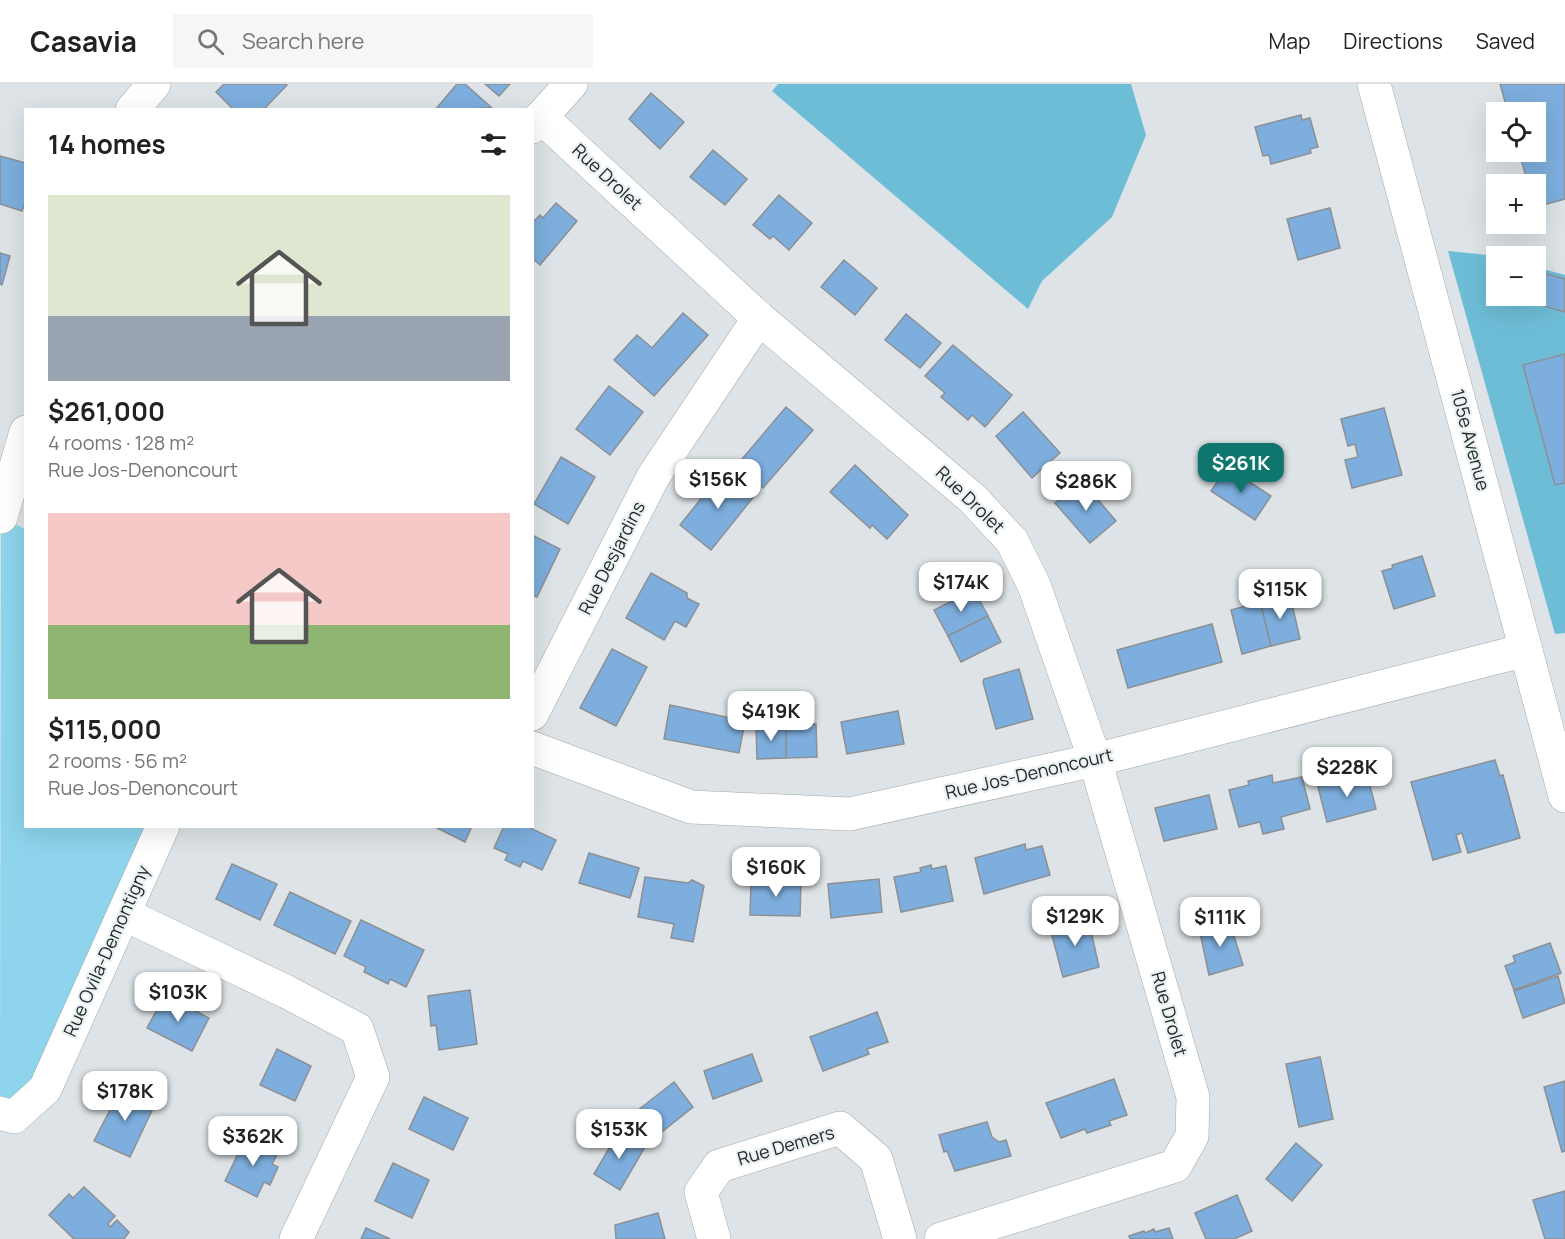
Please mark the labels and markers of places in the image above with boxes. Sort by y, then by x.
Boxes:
pin: $261K [1199,443,1283,494]
pin: $156K [676,459,760,510]
pin: $286K [1044,461,1128,512]
pin: $174K [919,562,1003,613]
pin: $115K [1238,569,1322,620]
pin: $419K [729,691,813,742]
pin: $228K [1305,747,1389,798]
pin: $160K [734,847,818,898]
pin: $129K [1033,896,1117,947]
pin: $111K [1178,897,1262,948]
pin: $103K [136,972,220,1023]
pin: $178K [83,1071,167,1122]
pin: $153K [577,1109,661,1160]
pin: $362K [211,1116,295,1167]

